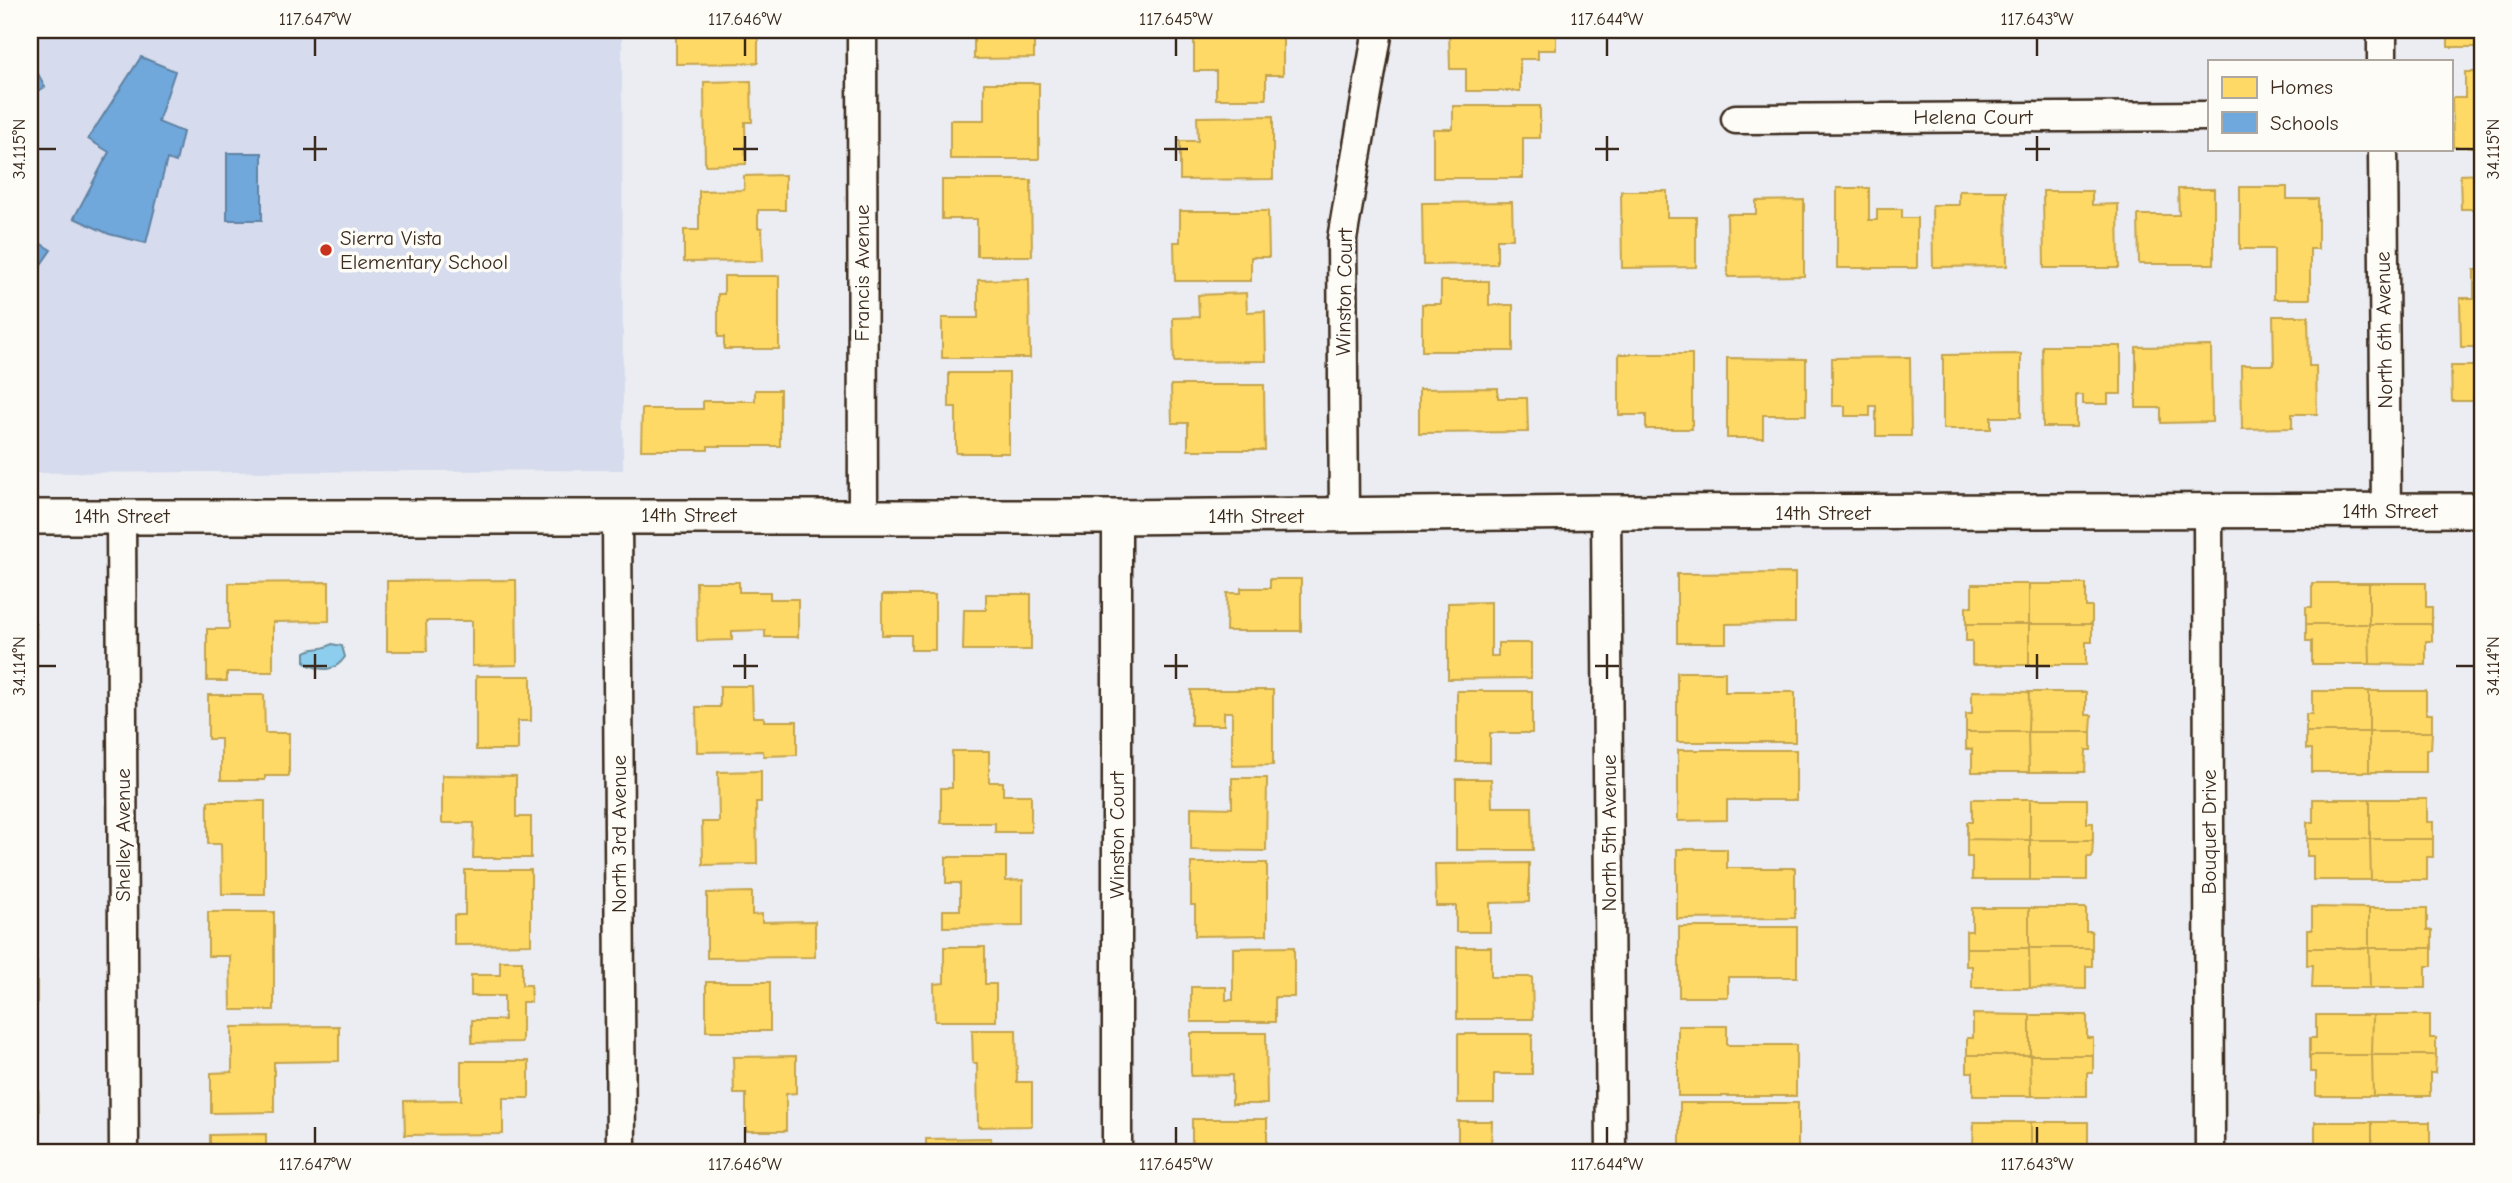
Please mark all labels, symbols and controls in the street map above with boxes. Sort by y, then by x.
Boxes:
text: 117.647°W [279,9,352,30]
text: 117.646°W [708,9,782,30]
text: 117.645°W [1139,9,1213,30]
text: 117.644°W [1571,9,1644,30]
text: 117.643°W [2000,9,2074,30]
legend [2208,60,2452,150]
text: Homes [2270,75,2333,99]
street label: Helena Court [1913,105,2034,129]
text: Schools [2270,111,2339,135]
text: 34.115°N [9,119,30,179]
text: 34.115°N [2483,119,2504,179]
street label: Francis Avenue [850,204,874,342]
place label: Sierra Vista Elementary School [340,226,508,274]
street label: Winston Court [1331,227,1357,356]
marker: Sierra Vista Elementary School [318,242,334,258]
street label: North 6th Avenue [2371,251,2397,409]
street label: 14th Street [2342,499,2439,523]
street label: 14th Street [1775,501,1872,525]
street label: 14th Street [641,503,738,527]
street label: 14th Street [74,504,171,528]
street label: 14th Street [1208,504,1305,528]
text: 34.114°N [9,636,30,696]
text: 34.114°N [2483,636,2504,696]
street label: North 5th Avenue [1597,754,1621,912]
street label: North 3rd Avenue [607,755,631,913]
street label: Shelley Avenue [111,768,135,902]
street label: Bouquet Drive [2197,769,2221,895]
street label: Winston Court [1105,770,1129,899]
text: 117.647°W [279,1154,352,1175]
text: 117.646°W [708,1154,782,1175]
text: 117.645°W [1139,1154,1213,1175]
text: 117.644°W [1571,1154,1644,1175]
text: 117.643°W [2000,1154,2074,1175]

